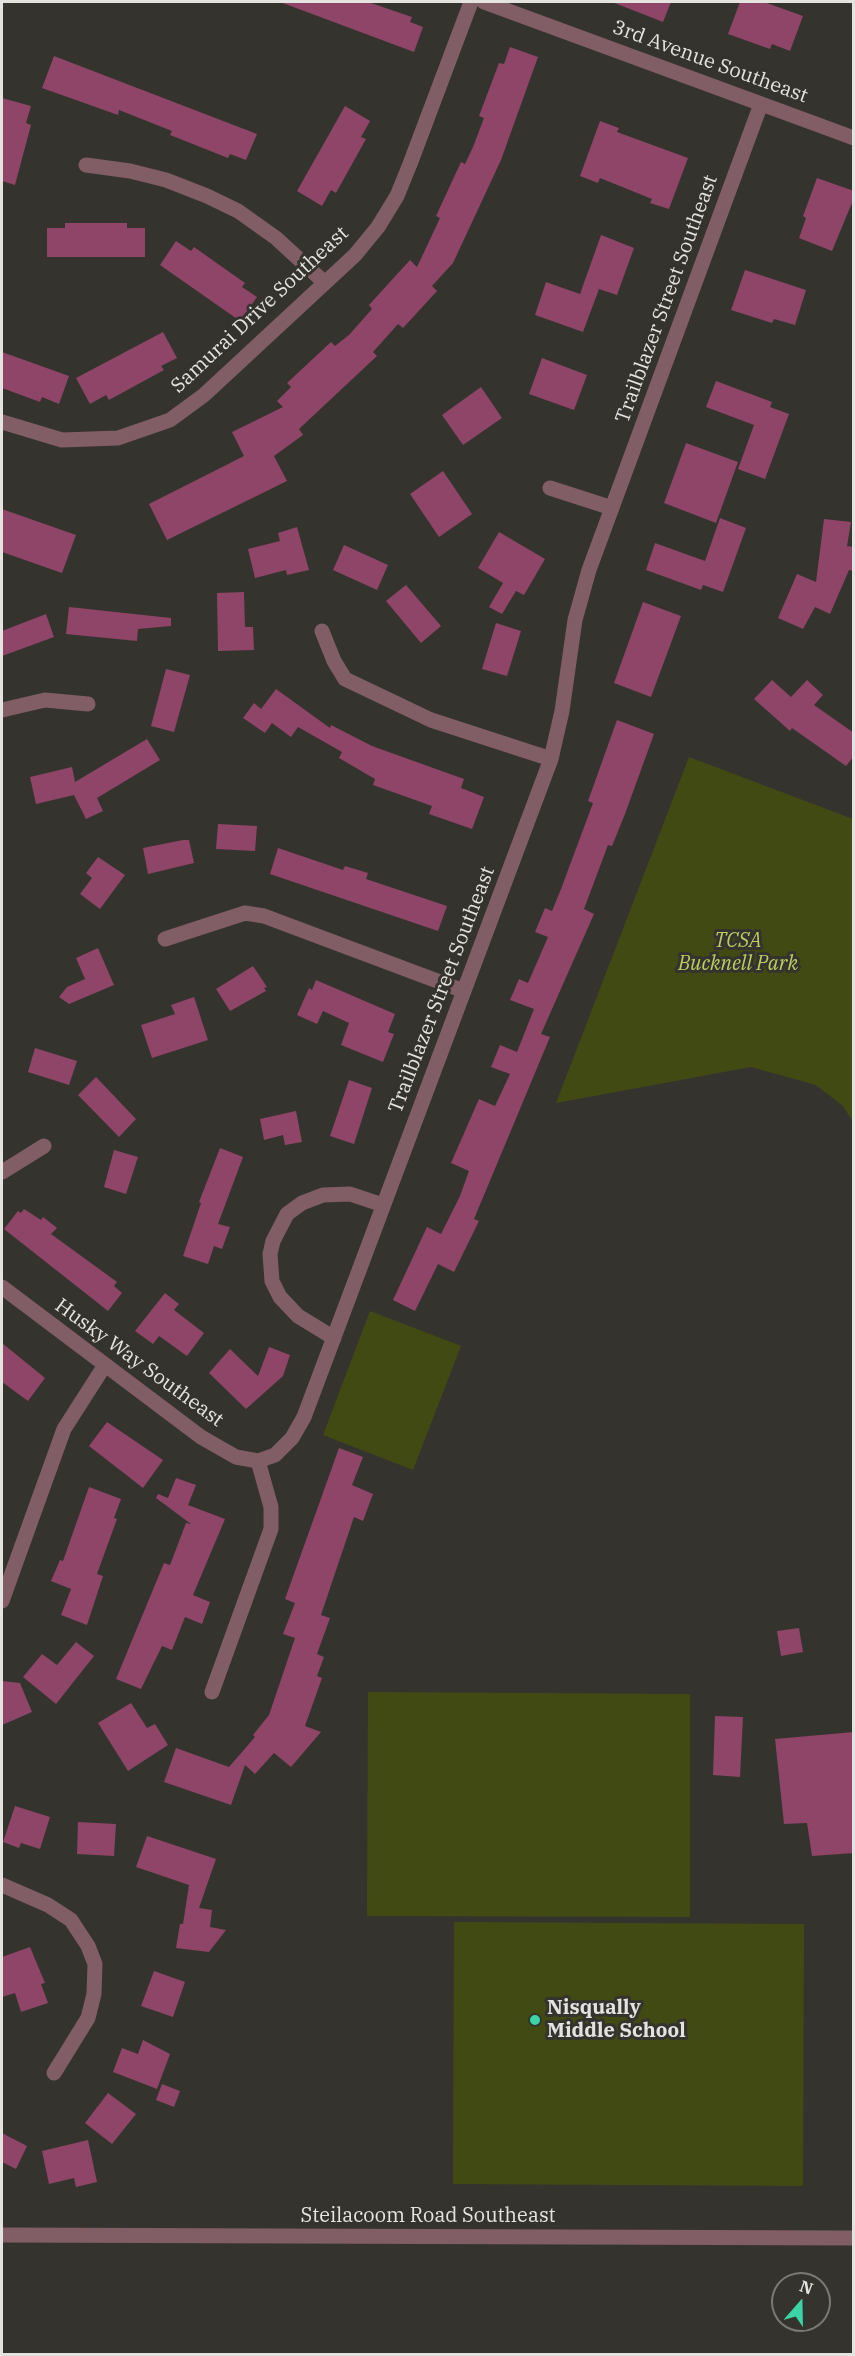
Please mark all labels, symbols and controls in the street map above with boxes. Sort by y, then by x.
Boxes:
street label: 3rd Avenue Southeast [609,15,811,109]
street label: Trailblazer Street Southeast [611,172,723,426]
street label: Samurai Drive Southeast [166,222,354,398]
street label: Trailblazer Street Southeast [384,863,500,1117]
park label: TCSA Bucknell Park [678,929,798,976]
street label: Husky Way Southeast [50,1294,228,1432]
place label: Nisqually Middle School [547,1996,686,2043]
marker: Nisqually Middle School [528,2013,542,2027]
street label: Steilacoom Road Southeast [300,2204,556,2228]
north arrow [771,2272,831,2332]
text: N [797,2275,816,2299]

